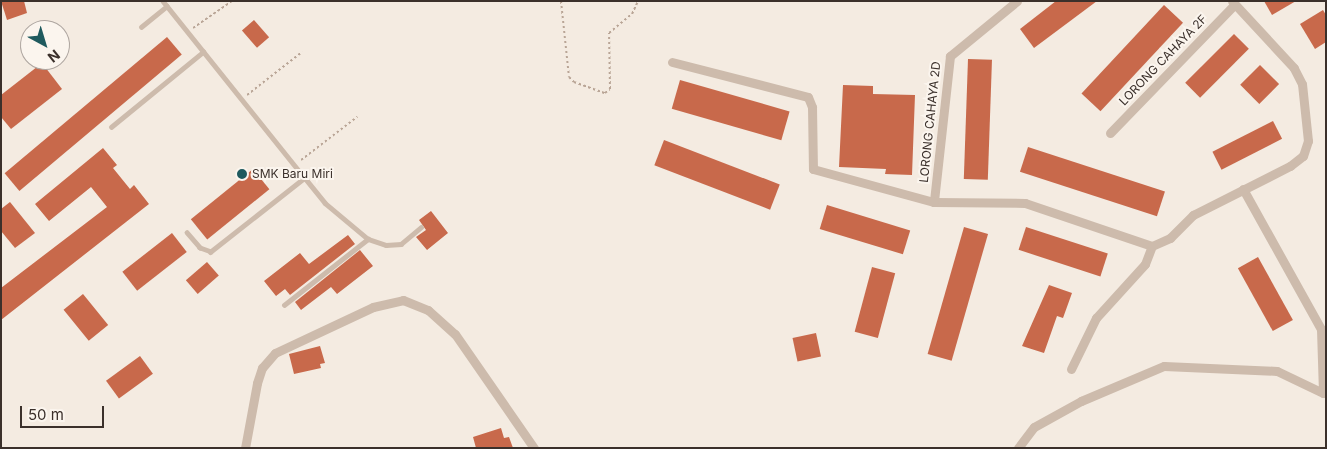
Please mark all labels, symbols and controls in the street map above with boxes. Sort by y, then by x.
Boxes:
street label: LORONG CAHAYA 2F [1116,12,1210,108]
north arrow [20,20,70,70]
text: N [45,46,64,66]
street label: LORONG CAHAYA 2D [916,61,944,183]
place label: SMK Baru Miri [252,167,333,181]
marker: SMK Baru Miri [236,168,248,180]
scale bar [22,396,106,428]
text: 50 m [28,405,64,424]

